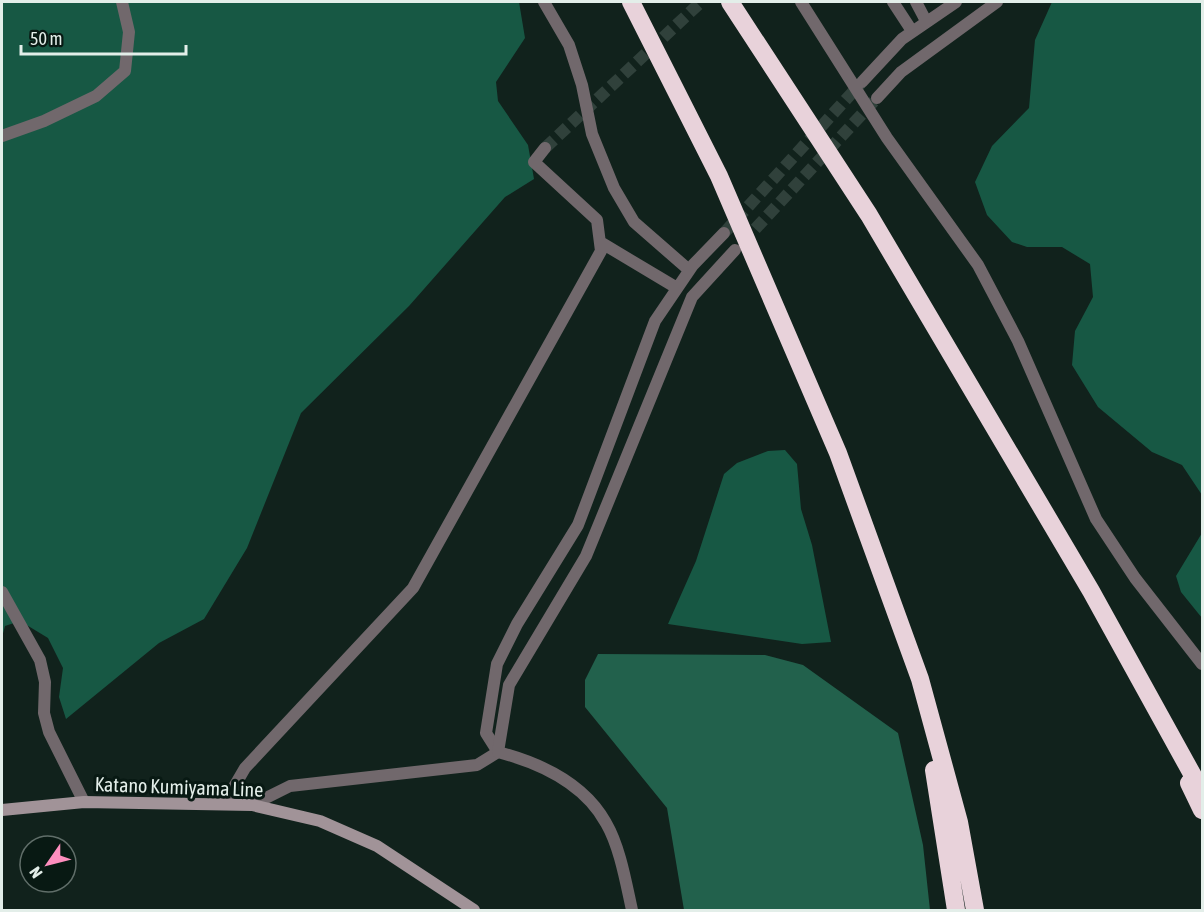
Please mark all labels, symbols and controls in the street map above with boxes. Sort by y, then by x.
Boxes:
scale bar [21,18,186,56]
text: 50 m [30,28,62,49]
street label: Katano Kumiyama Line [94,772,264,801]
north arrow [18,834,78,894]
text: N [26,864,46,882]

